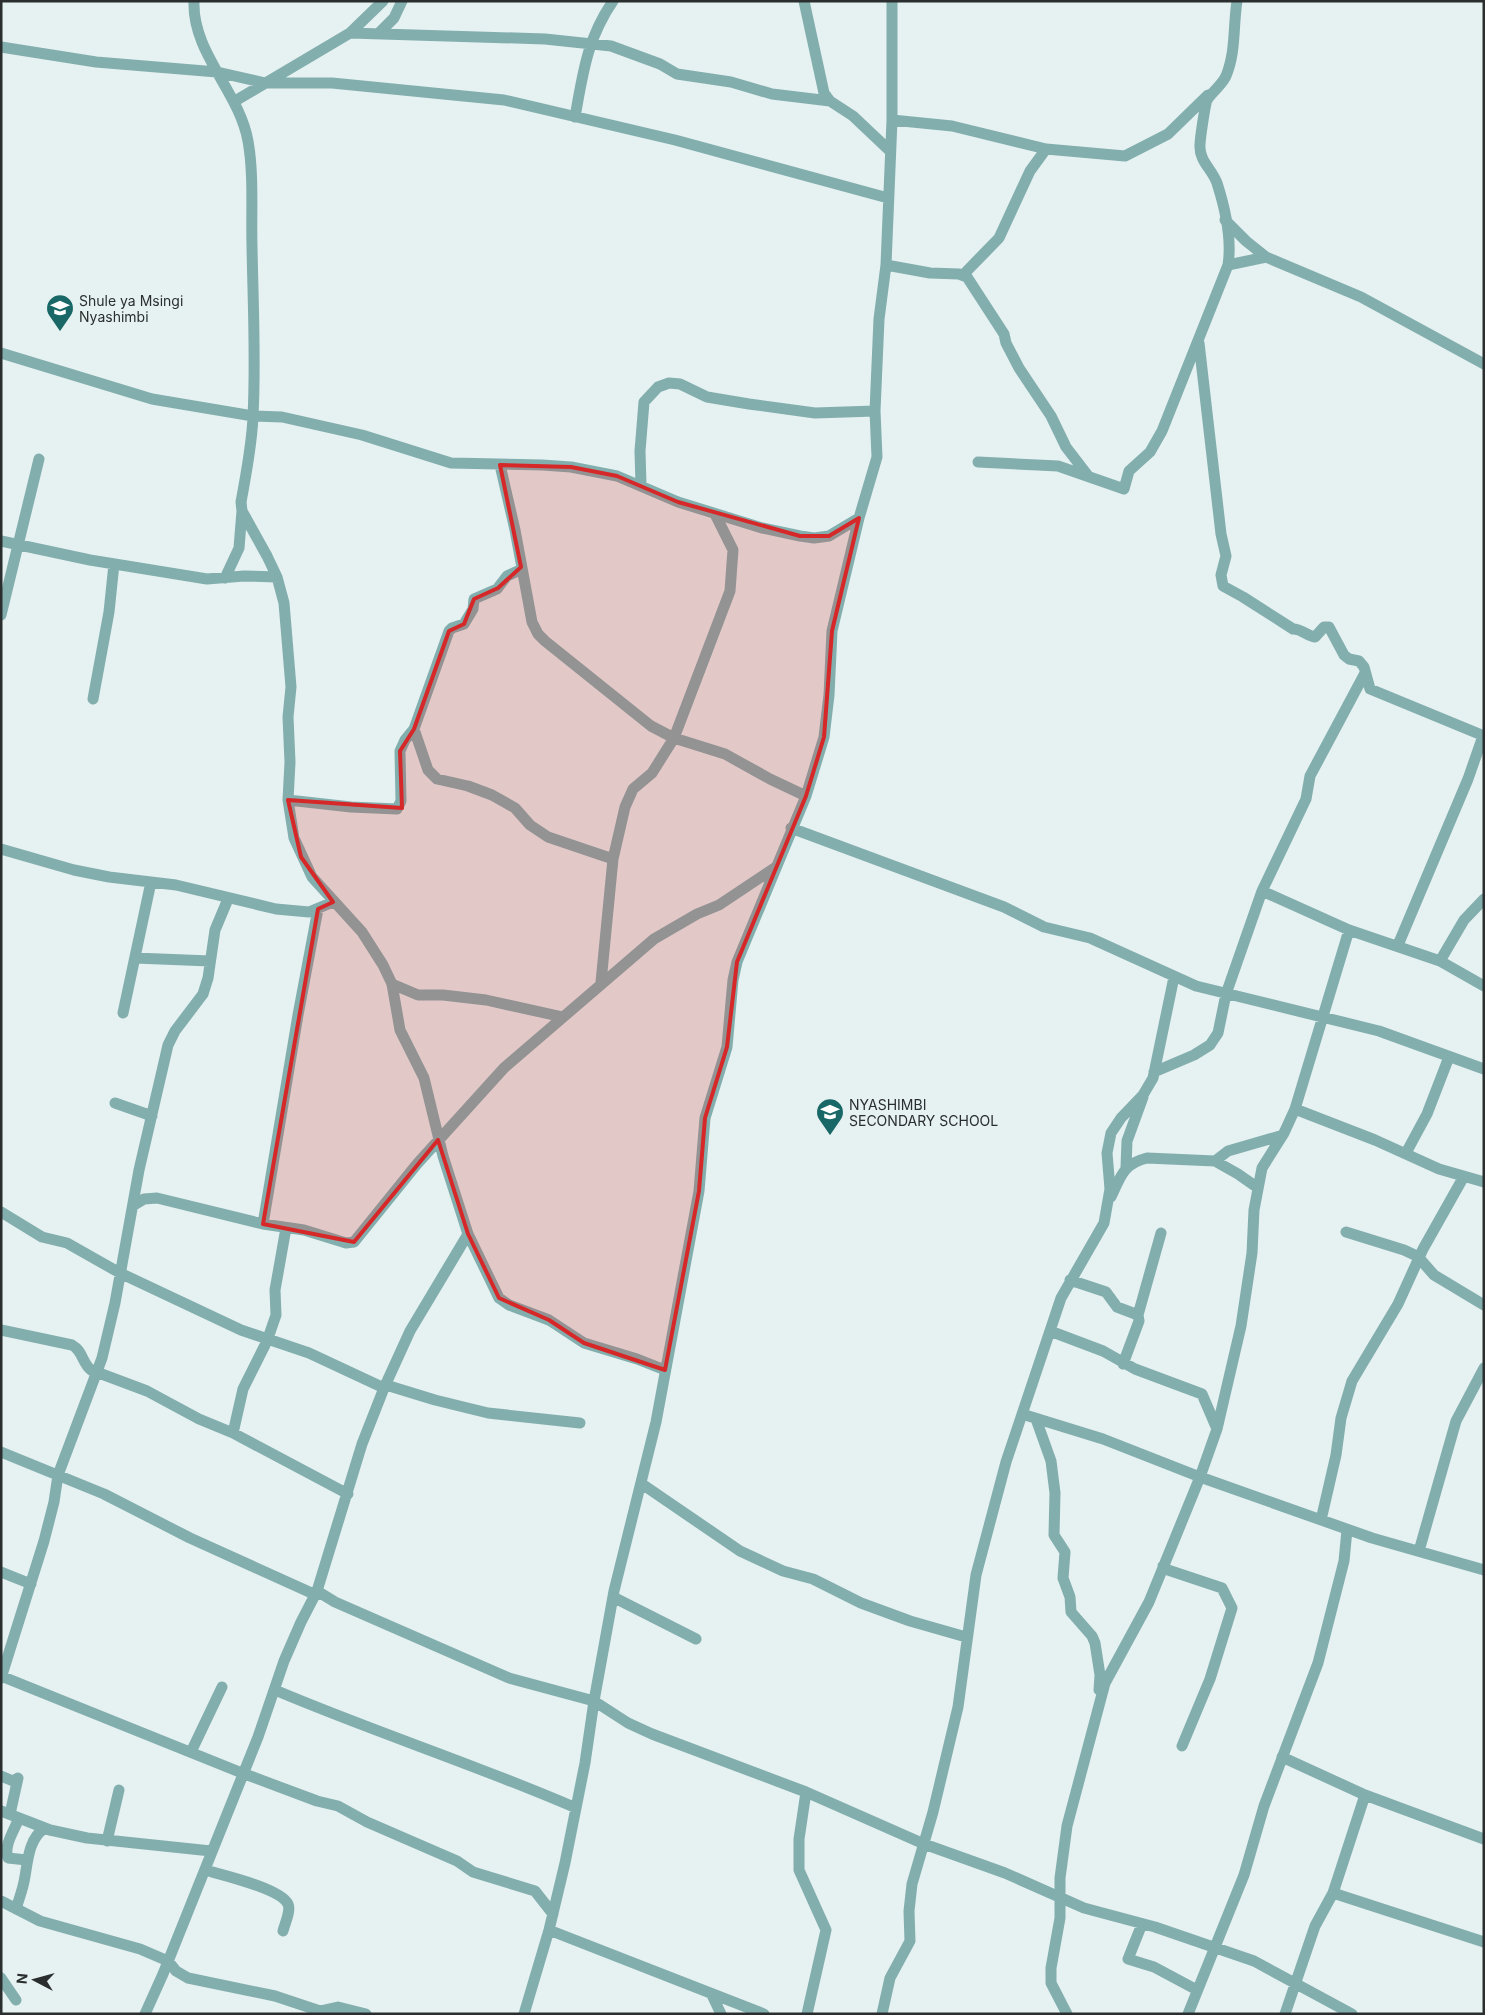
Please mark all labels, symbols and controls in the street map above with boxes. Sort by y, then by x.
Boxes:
place label: Shule ya Msingi Nyashimbi [79,292,183,325]
school or university icon: Shule ya Msingi Nyashimbi [45,293,75,332]
place label: NYASHIMBI SECONDARY SCHOOL [849,1096,998,1129]
school or university icon: NYASHIMBI SECONDARY SCHOOL [815,1097,845,1136]
north arrow [10,1955,60,2005]
text: N [13,1972,31,1985]

